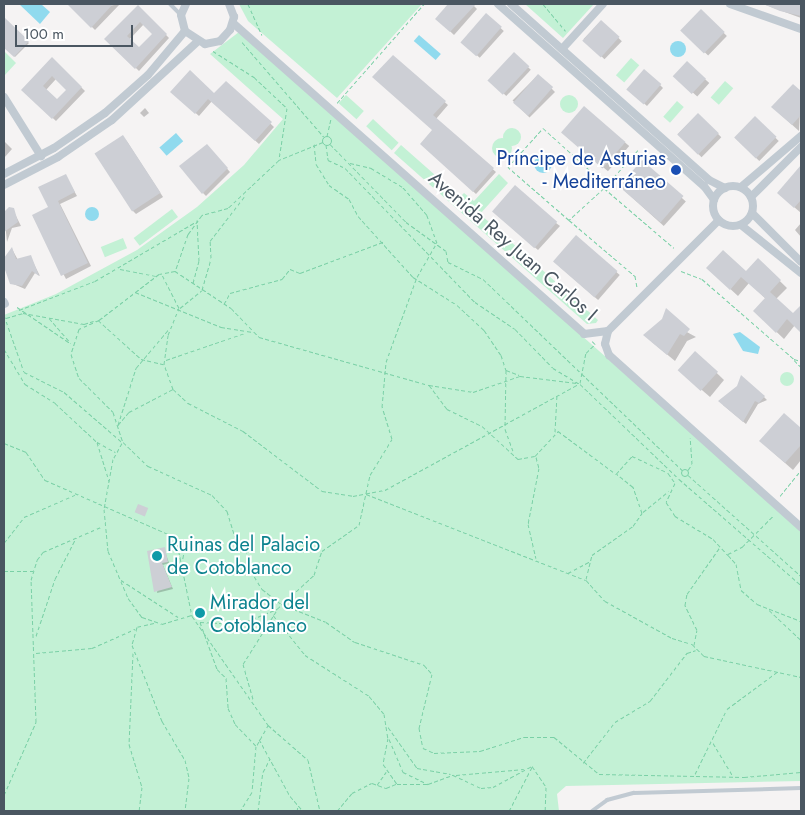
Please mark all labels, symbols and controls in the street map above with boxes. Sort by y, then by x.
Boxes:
scale bar [18,15,135,47]
text: 100 m [23,23,64,45]
place label: Príncipe de Asturias - Mediterráneo [496,146,666,193]
marker: Príncipe de Asturias - Mediterráneo [670,164,682,176]
street label: Avenida Rey Juan Carlos I [424,166,602,326]
place label: Ruinas del Palacio de Cotoblanco [167,532,320,579]
marker: Ruinas del Palacio de Cotoblanco [151,550,163,562]
place label: Mirador del Cotoblanco [210,590,309,637]
marker: Mirador del Cotoblanco [194,607,206,619]

